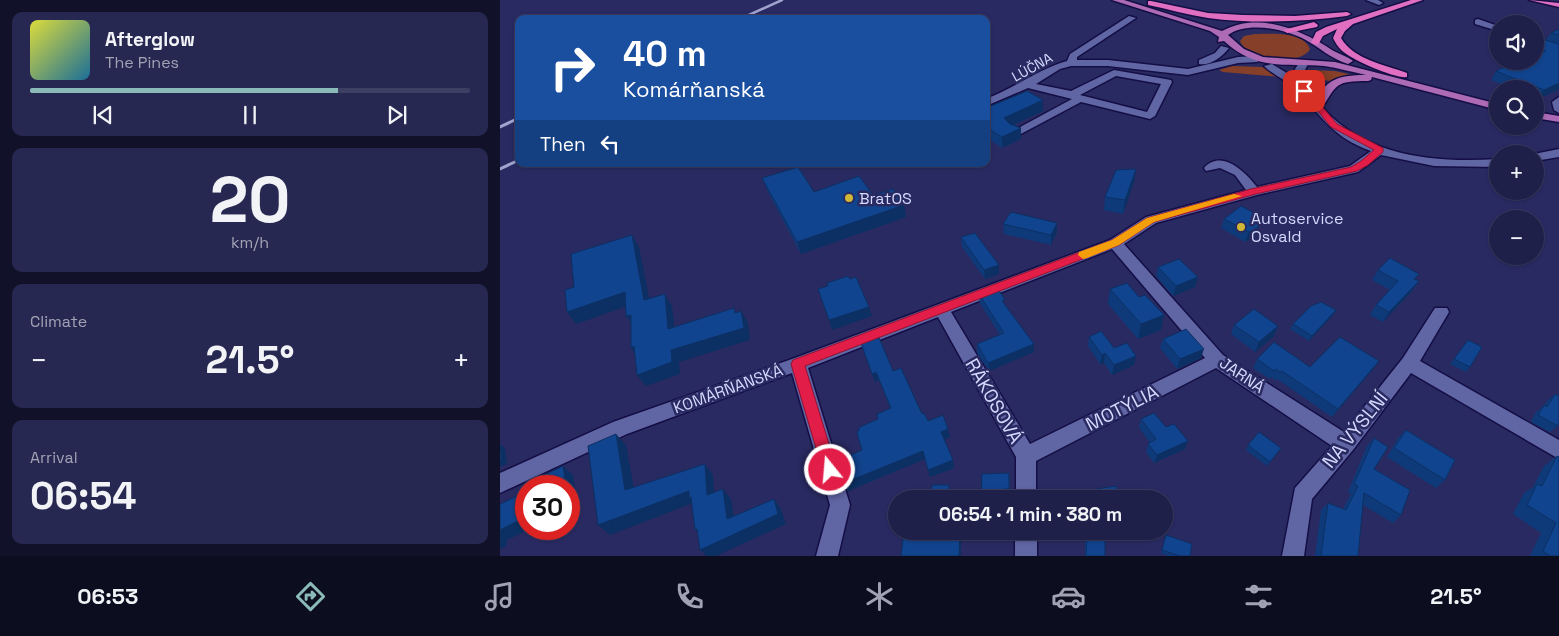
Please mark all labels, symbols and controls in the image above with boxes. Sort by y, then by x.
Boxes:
map controls [1489,15,1544,265]
button: sound [1489,15,1544,70]
text: Afterglow [105,27,195,52]
text: 40 m [623,32,707,76]
icon: right [540,35,605,100]
street label: LÚČNA [1008,48,1056,86]
text: The Pines [105,52,179,73]
pin [1283,70,1325,112]
text: Komárňanská [623,75,765,103]
icon: arrive [1290,77,1318,105]
button: search [1489,80,1544,135]
icon: previous [89,101,117,129]
icon: pause [236,101,264,129]
icon: next [383,101,411,129]
icon: left [596,130,624,158]
text: Then [540,132,586,157]
button: + [1489,145,1544,200]
text: 20 [210,158,290,241]
place label: BratOS [859,188,912,209]
marker: BratOS [843,192,855,204]
place label: Autoservice Osvald [1251,208,1343,247]
button: − [1489,210,1544,265]
marker: Autoservice Osvald [1235,221,1247,233]
text: km/h [231,232,269,253]
text: Climate [30,311,87,332]
text: 21.5° [206,336,294,384]
text: − [30,342,47,378]
text: + [453,342,470,378]
street label: JARNÁ [1215,352,1269,398]
street label: RÁKOSOVÁ [960,354,1028,448]
street label: KOMÁRŇANSKÁ [670,359,786,419]
street label: MOTÝLIA [1081,379,1163,437]
street label: NA VÝSLNÍ [1317,386,1394,473]
position arrow [803,443,855,495]
text: Arrival [30,447,78,468]
text: 06:54 [30,472,136,520]
speed limit sign: 30 [515,475,580,540]
text: 06:54 · 1 min · 380 m [939,502,1122,527]
icon: directions [293,579,328,614]
icon: music [482,579,517,614]
icon: phone [672,579,707,614]
icon: climate [862,579,897,614]
icon: car [1051,579,1086,614]
icon: filters [1241,579,1276,614]
text: 06:53 [77,582,138,610]
text: 21.5° [1430,582,1482,610]

